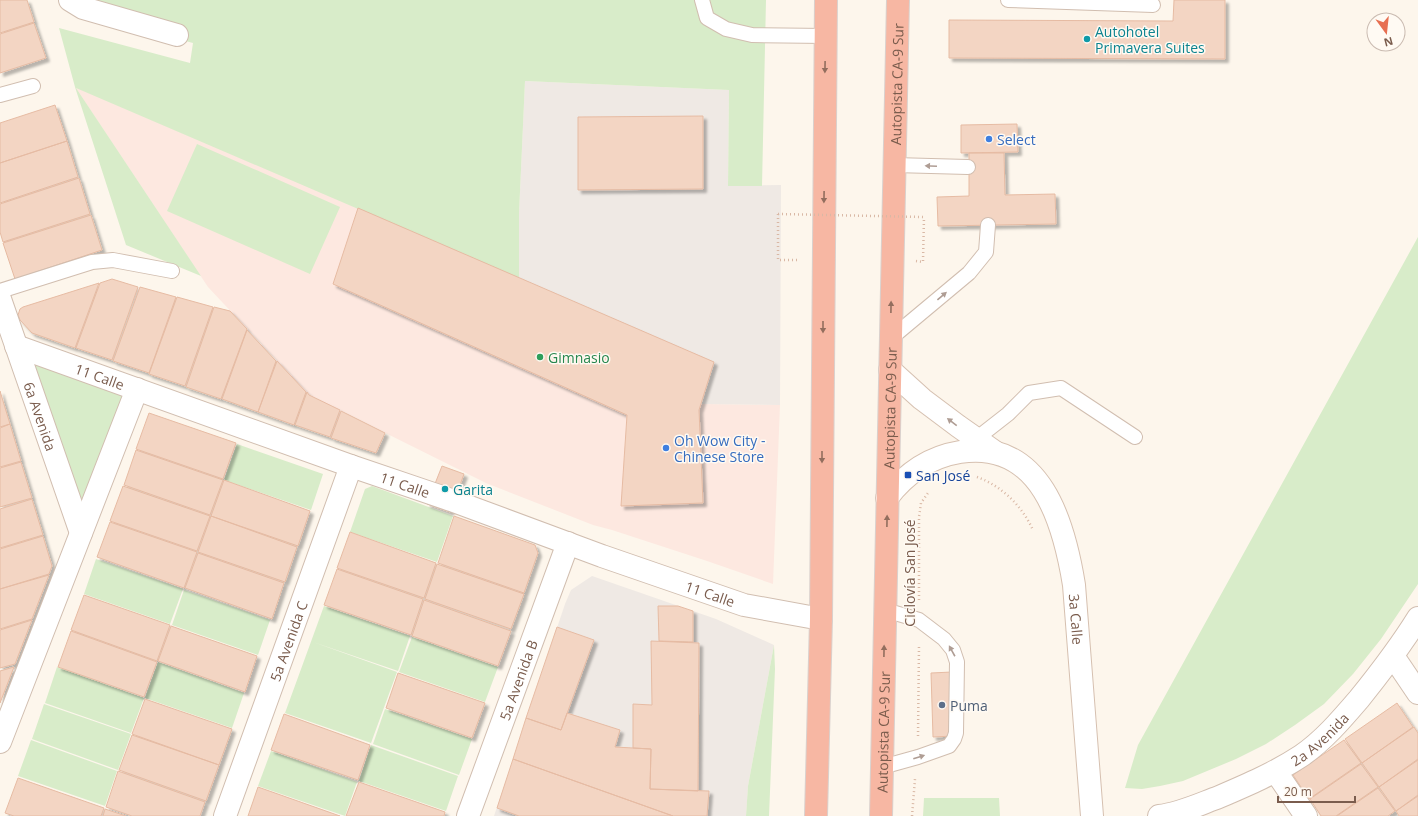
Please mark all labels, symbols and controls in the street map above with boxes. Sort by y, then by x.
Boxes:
north arrow [1366,12,1406,52]
place label: Autohotel Primavera Suites [1095,22,1205,57]
street label: Autopista CA-9 Sur [885,23,907,145]
marker: Autohotel Primavera Suites [1082,34,1092,44]
text: N [1382,34,1395,51]
one-way arrow [822,61,828,74]
place label: Select [997,130,1036,149]
marker: Select [984,134,994,144]
one-way arrow [924,163,937,169]
one-way arrow [821,191,827,204]
one-way arrow [936,292,947,301]
one-way arrow [888,300,894,313]
one-way arrow [820,321,826,334]
street label: Autopista CA-9 Sur [879,347,900,469]
place label: Gimnasio [548,348,610,367]
marker: Gimnasio [535,352,545,362]
street label: 11 Calle [72,358,127,394]
street label: 6a Avenida [20,379,61,453]
one-way arrow [946,417,957,426]
place label: Oh Wow City - Chinese Store [674,431,765,466]
marker: Oh Wow City - Chinese Store [661,443,671,453]
one-way arrow [819,451,825,464]
place label: San José [916,466,971,485]
street label: 11 Calle [378,467,433,502]
marker: San José [903,470,913,480]
place label: Garita [453,480,493,499]
marker: Garita [440,484,450,494]
one-way arrow [884,514,890,527]
street label: Ciclovía San José [900,519,919,627]
street label: 11 Calle [683,576,738,611]
street label: 3a Calle [1065,593,1088,645]
street label: 5a Avenida C [265,598,311,684]
street label: 5a Avenida B [494,637,541,723]
one-way arrow [881,644,887,657]
one-way arrow [949,645,956,657]
street label: Autopista CA-9 Sur [872,671,894,793]
place label: Puma [950,696,988,715]
marker: Puma [937,700,947,710]
street label: 2a Avenida [1287,708,1353,770]
one-way arrow [913,753,925,759]
scale bar [1278,778,1355,804]
text: 20 m [1284,783,1312,800]

